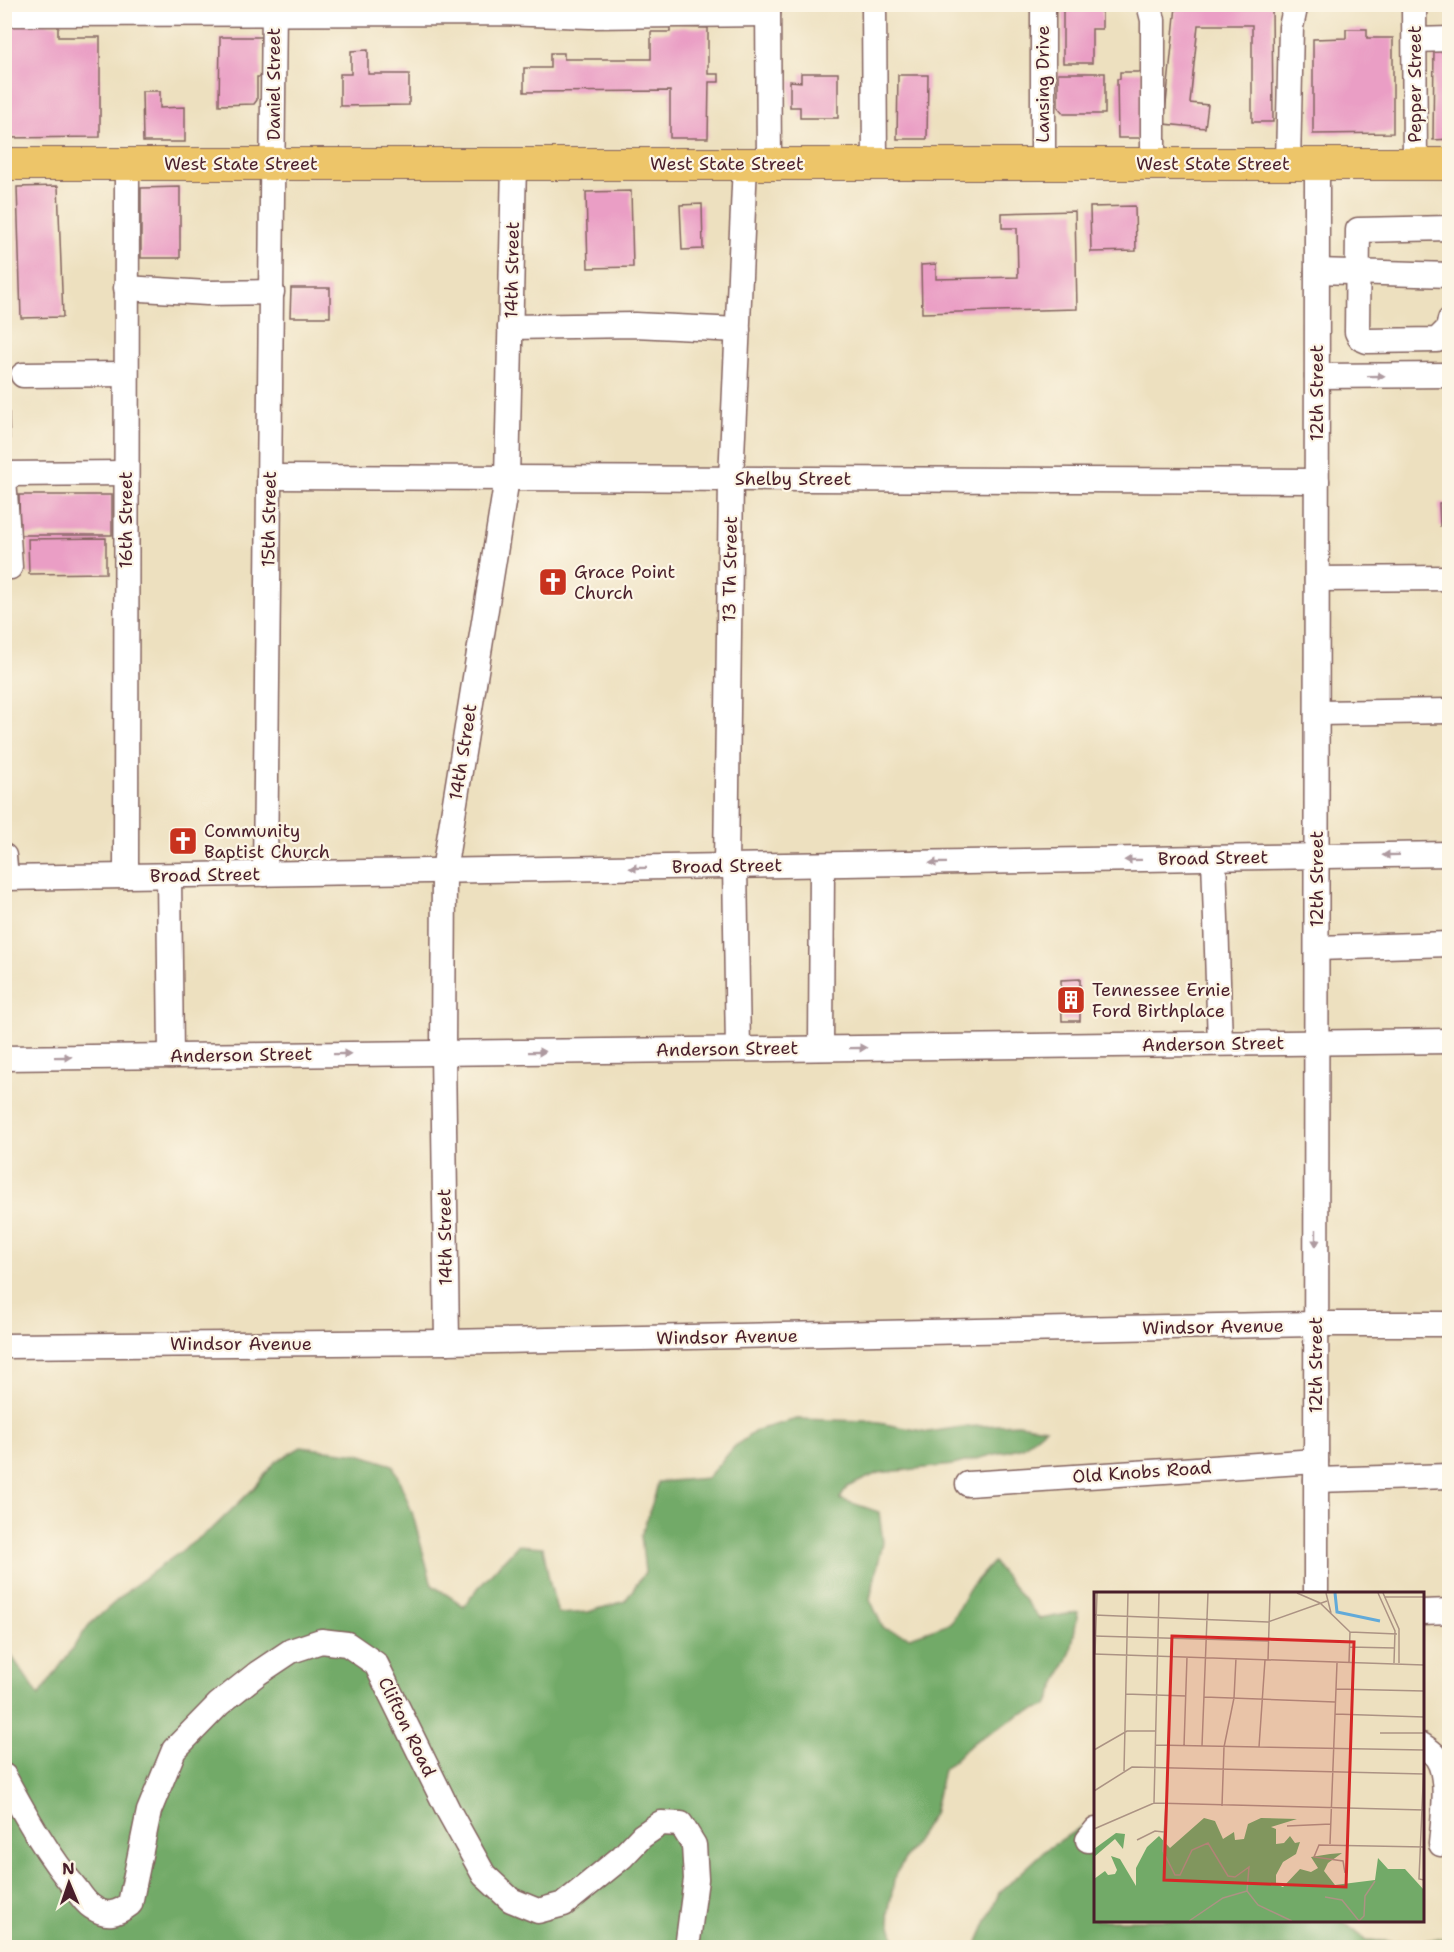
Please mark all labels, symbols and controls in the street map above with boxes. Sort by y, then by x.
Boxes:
street label: Lansing Drive [1031,25,1055,143]
street label: Pepper Street [1403,25,1427,143]
street label: Daniel Street [262,27,286,140]
street label: West State Street [164,152,318,176]
street label: West State Street [650,152,804,176]
street label: West State Street [1136,152,1290,176]
street label: 14th Street [499,221,525,319]
street label: 12th Street [1305,345,1329,441]
one-way arrow [1366,371,1385,380]
street label: Shelby Street [735,467,851,491]
street label: 16th Street [114,471,138,569]
street label: 15th Street [256,471,282,567]
street label: 13 Th Street [717,516,743,622]
place label: Grace Point Church [574,560,675,605]
church icon: Grace Point Church [537,566,569,598]
street label: 14th Street [444,702,482,802]
place label: Community Baptist Church [204,819,330,864]
church icon: Community Baptist Church [167,825,199,857]
street label: 12th Street [1305,831,1329,927]
street label: Broad Street [1158,845,1269,871]
one-way arrow [1382,850,1401,860]
street label: Broad Street [672,853,783,879]
one-way arrow [1124,855,1143,864]
one-way arrow [929,858,948,868]
street label: Broad Street [150,862,261,888]
one-way arrow [629,863,648,873]
place label: Tennessee Ernie Ford Birthplace [1092,978,1231,1023]
building icon: Tennessee Ernie Ford Birthplace [1055,984,1087,1016]
street label: Anderson Street [1142,1031,1285,1057]
street label: Anderson Street [656,1036,799,1062]
street label: Anderson Street [170,1042,313,1068]
one-way arrow [848,1043,867,1053]
one-way arrow [527,1047,546,1056]
one-way arrow [332,1049,351,1059]
one-way arrow [53,1053,72,1062]
street label: 14th Street [432,1188,458,1286]
one-way arrow [1311,1228,1321,1247]
street label: Windsor Avenue [1142,1314,1284,1340]
street label: 12th Street [1304,1317,1328,1413]
street label: Windsor Avenue [656,1324,798,1350]
street label: Windsor Avenue [170,1332,312,1356]
street label: Old Knobs Road [1072,1455,1212,1489]
inset map [1094,1592,1424,1922]
street label: Clifton Road [373,1673,441,1781]
north arrow [39,1853,99,1913]
text: N [62,1858,75,1879]

